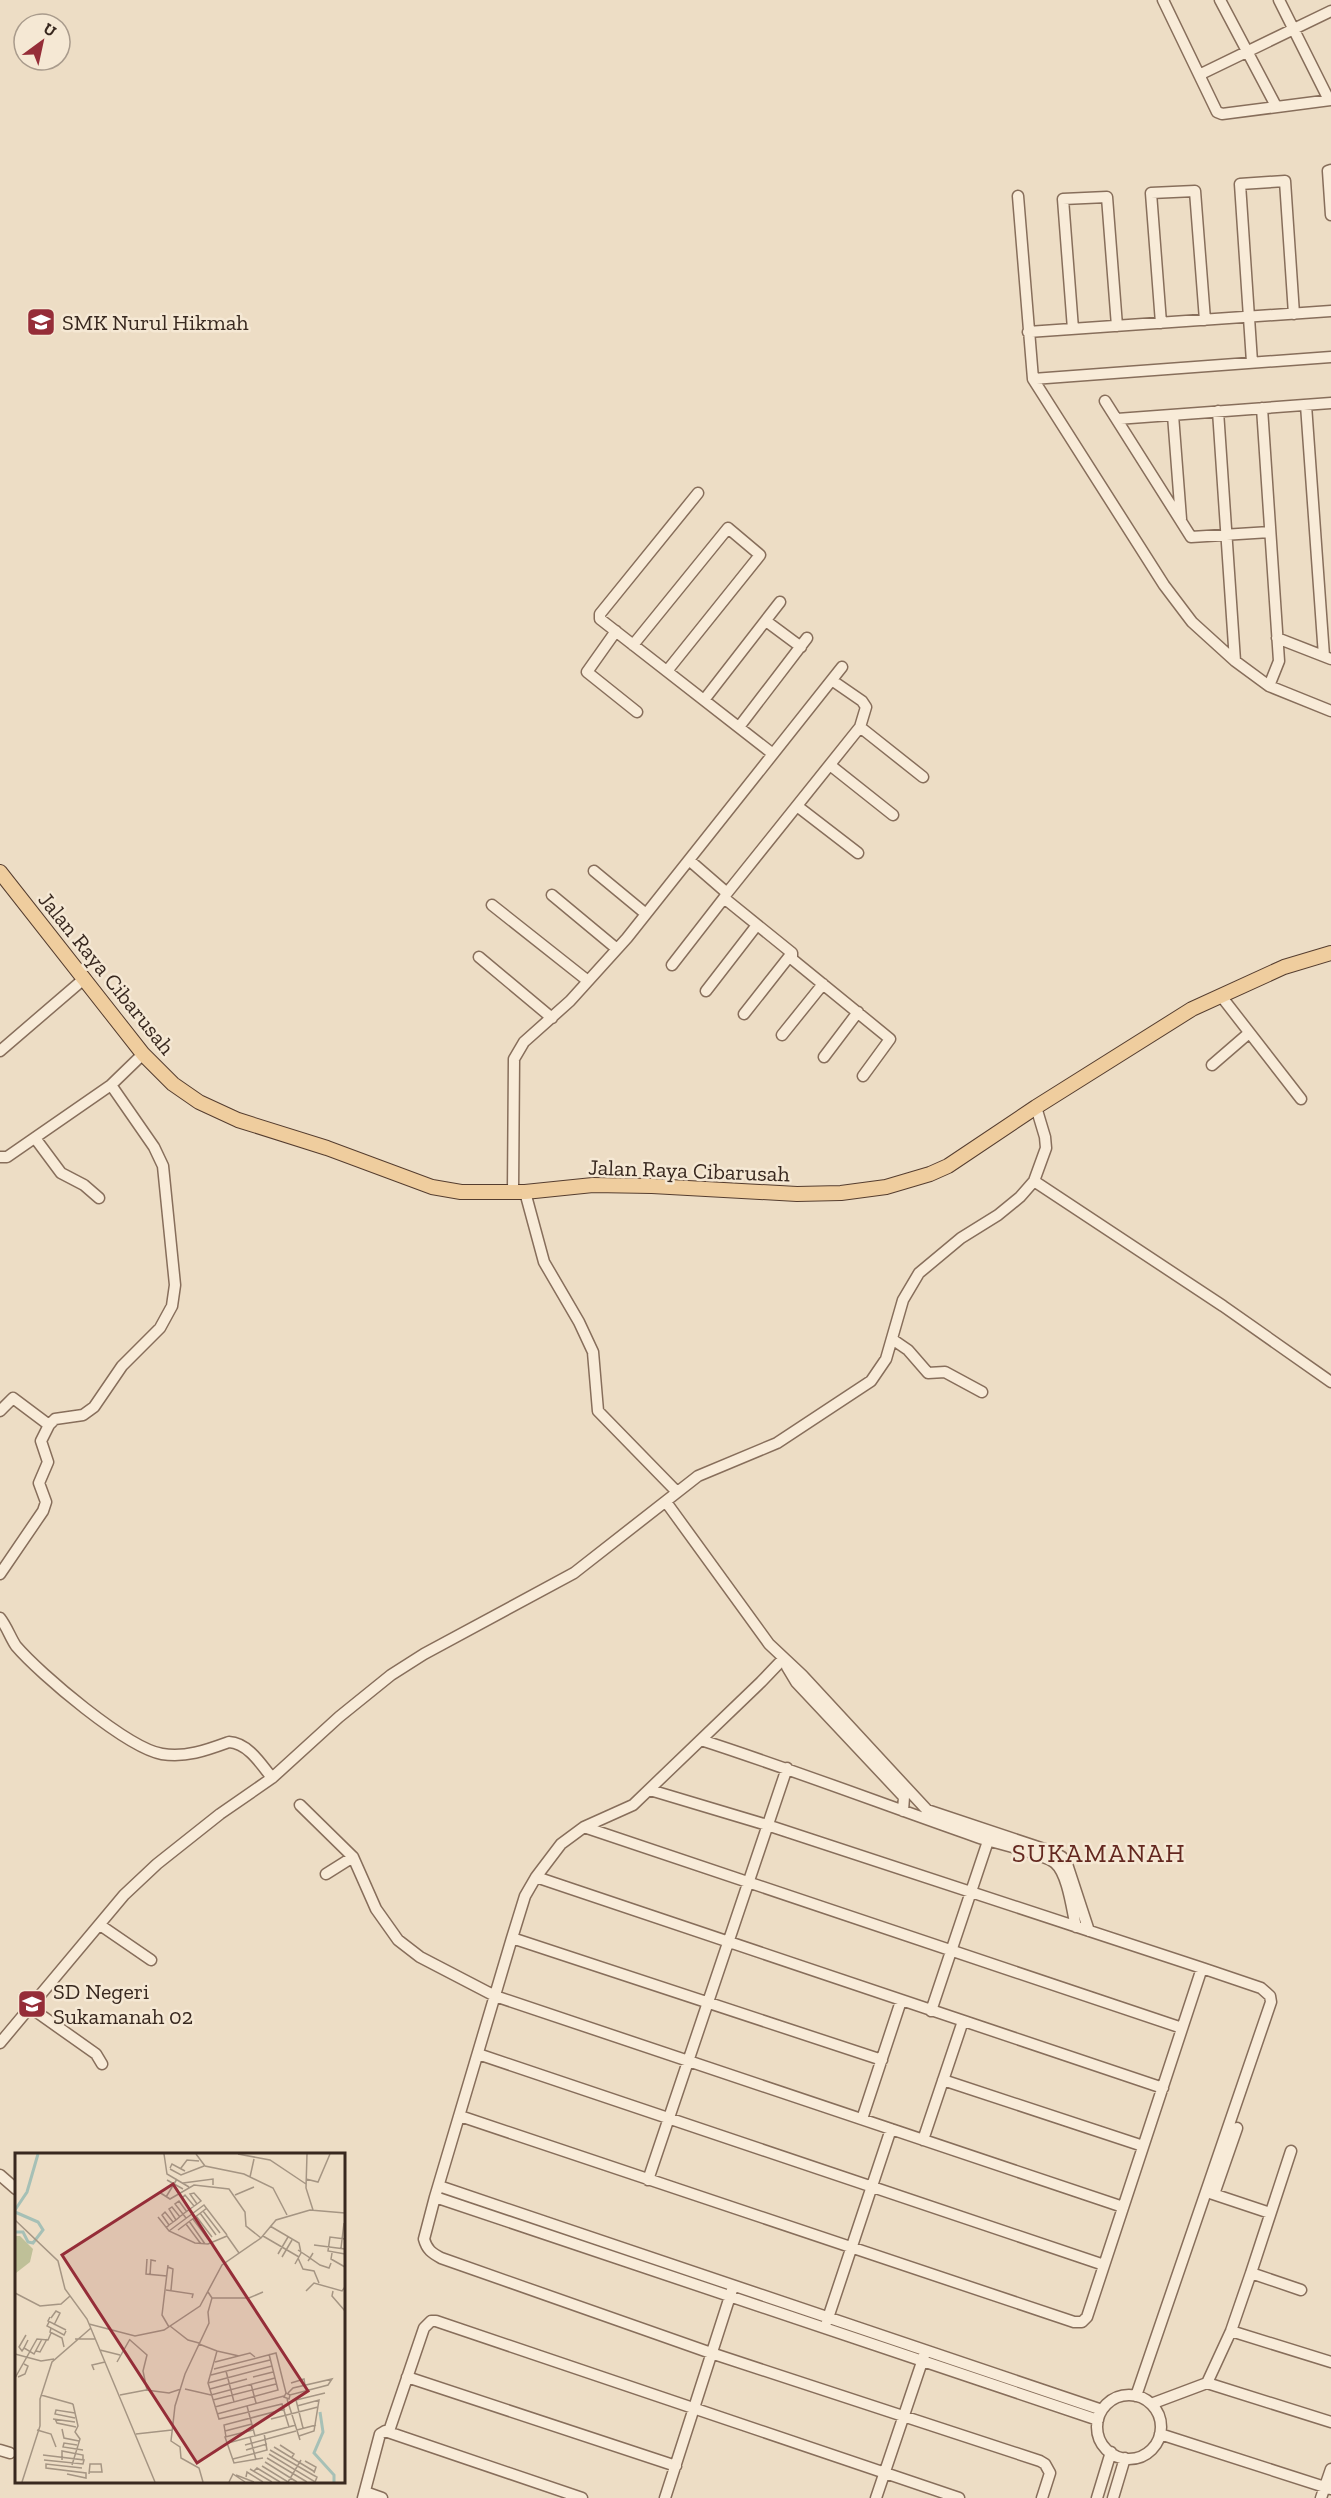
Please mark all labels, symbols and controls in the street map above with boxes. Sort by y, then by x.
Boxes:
north arrow [12,12,72,72]
text: U [40,19,60,41]
school or university icon: SMK Nurul Hikmah [25,306,57,338]
place label: SMK Nurul Hikmah [62,309,249,336]
street label: Jalan Raya Cibarusah [33,886,181,1061]
street label: Jalan Raya Cibarusah [588,1153,791,1188]
district label: SUKAMANAH [1012,1837,1186,1869]
place label: SD Negeri Sukamanah 02 [53,1978,193,2030]
school or university icon: SD Negeri Sukamanah 02 [16,1988,48,2020]
inset map [15,2153,345,2483]

